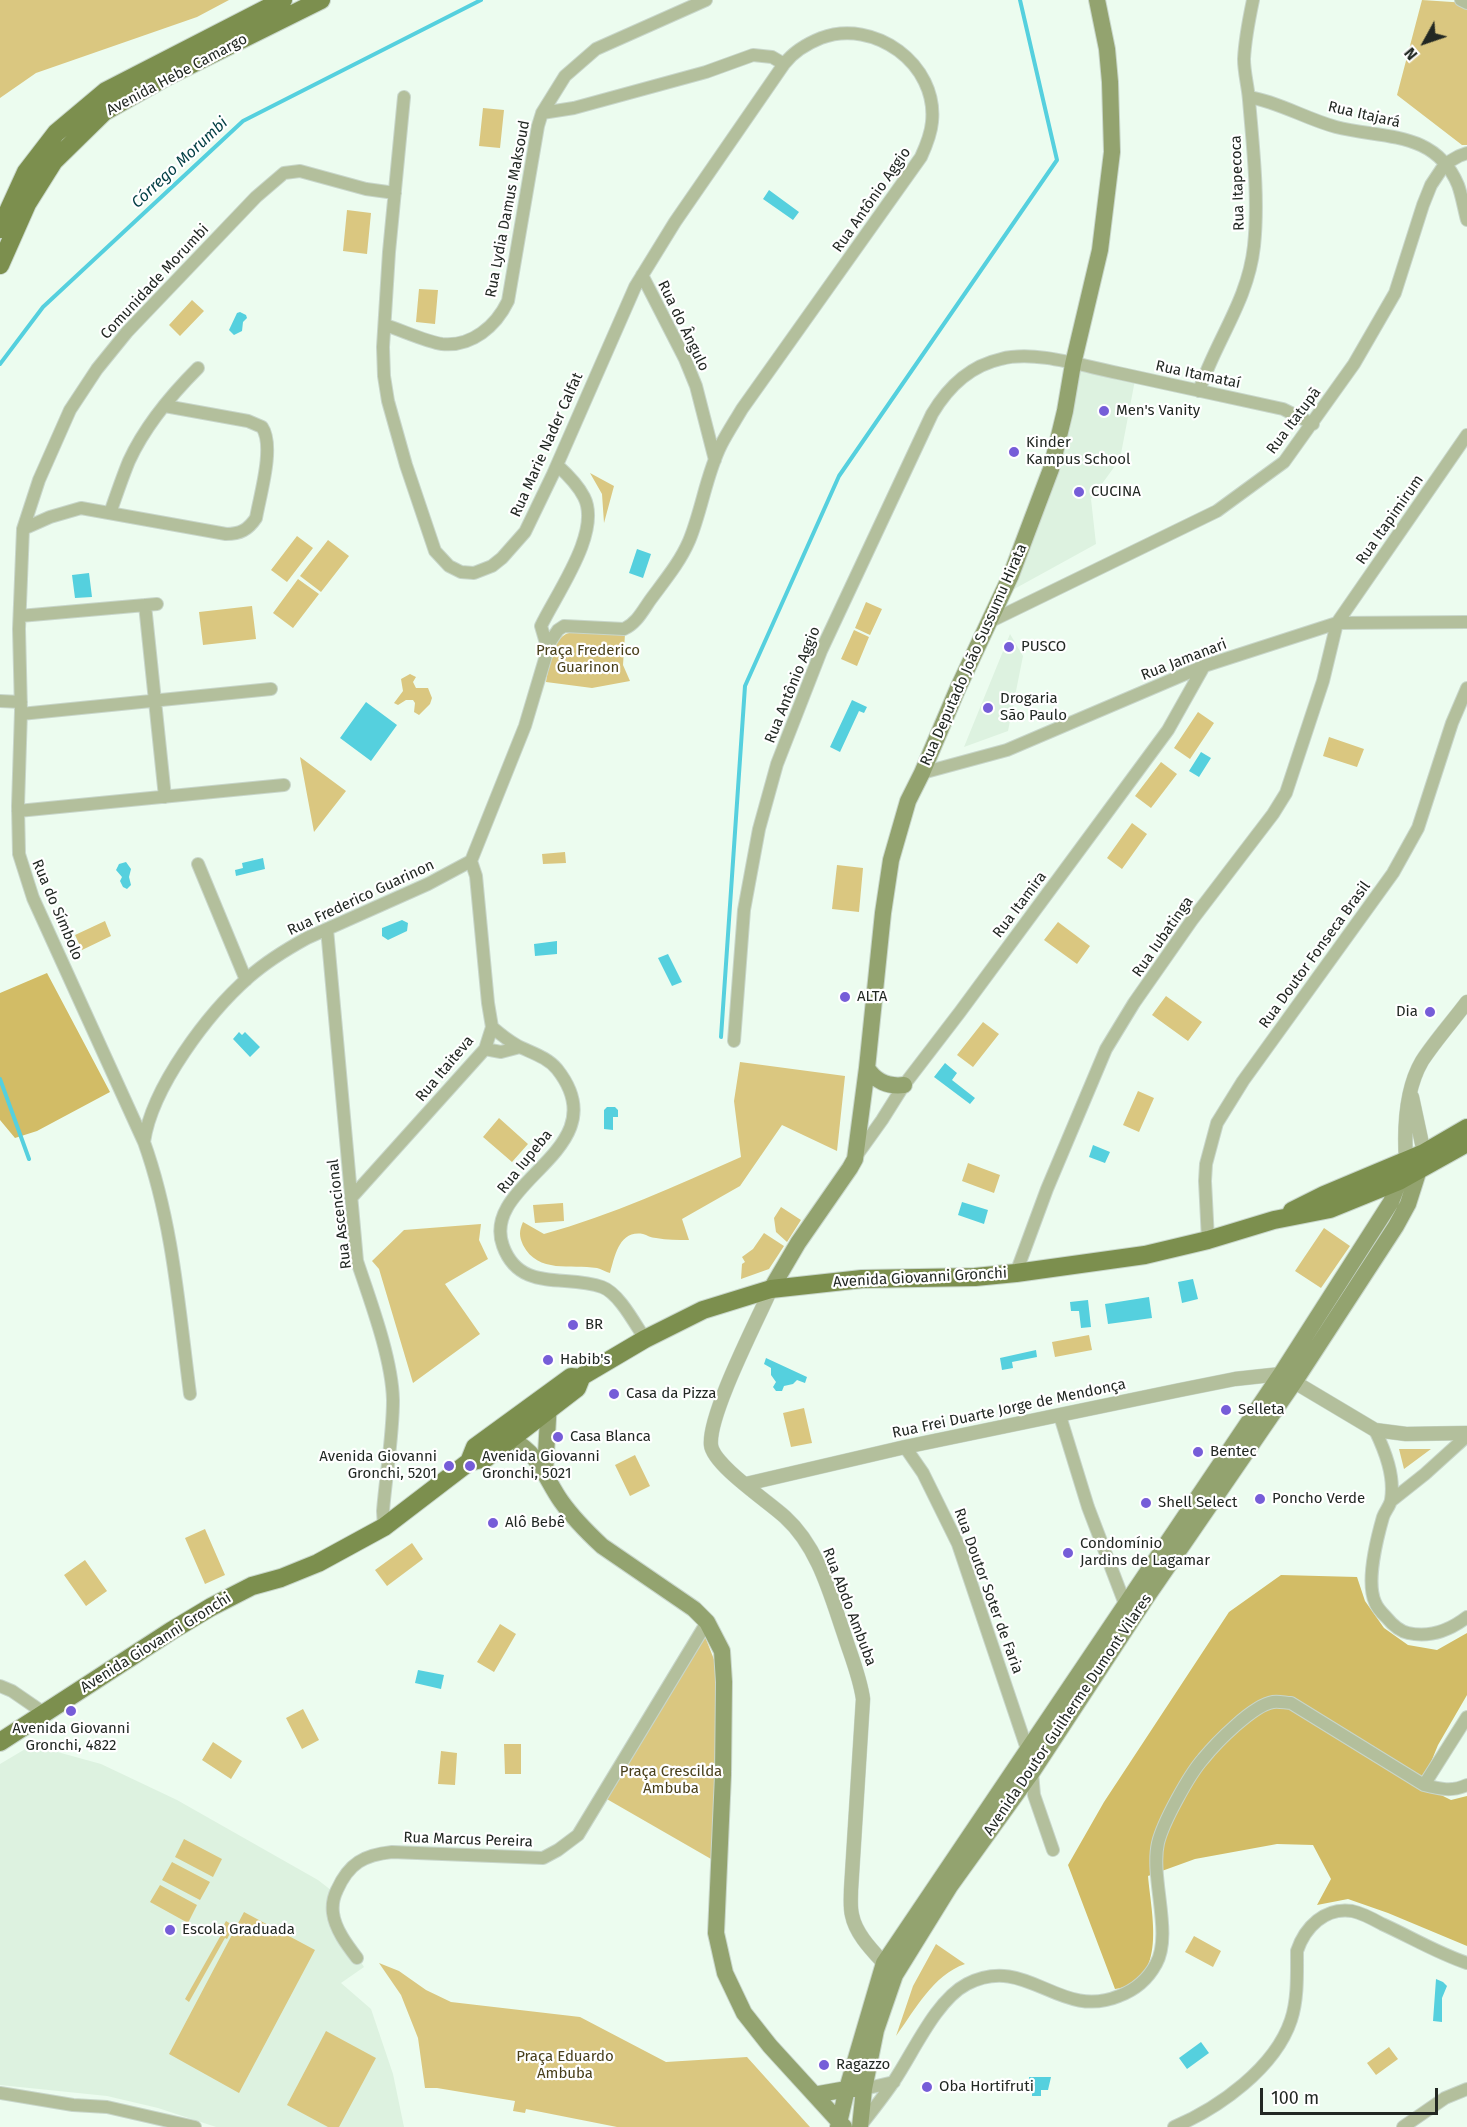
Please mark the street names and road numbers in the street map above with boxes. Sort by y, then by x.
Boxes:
street label: Avenida Hebe Camargo [103,30,251,120]
street label: Rua Itajará [1326,98,1402,132]
street label: Rua Lydia Damus Maksoud [482,119,534,299]
street label: Rua Itapecoca [1227,135,1249,231]
street label: Rua Antônio Aggio [829,144,915,256]
street label: Comunidade Morumbi [97,221,213,343]
street label: Rua do Ângulo [653,278,713,374]
street label: Rua Itamataí [1154,357,1242,393]
street label: Rua Marie Nader Calfat [507,370,587,520]
street label: Rua Itatupã [1263,384,1325,458]
street label: Rua Itapimirum [1352,472,1428,568]
street label: Rua Deputado João Sussumu Hirata [917,541,1031,769]
street label: Rua Antônio Aggio [761,624,825,746]
street label: Rua Jamanari [1138,635,1230,685]
street label: Rua Frederico Guarinon [285,856,437,940]
street label: Rua do Símbolo [28,857,86,963]
street label: Rua Itamira [989,868,1051,942]
street label: Rua Doutor Fonseca Brasil [1256,878,1374,1032]
street label: Rua Iubatinga [1129,893,1197,981]
street label: Rua Itaiteva [412,1032,478,1106]
street label: Rua Iupeba [494,1126,556,1198]
street label: Rua Ascencional [324,1158,356,1270]
street label: Avenida Giovanni Gronchi [833,1264,1007,1292]
street label: Rua Frei Duarte Jorge de Mendonça [891,1375,1127,1443]
street label: Rua Doutor Soter de Faria [950,1506,1026,1676]
street label: Rua Abdo Ambuba [818,1545,880,1669]
street label: Avenida Giovanni Gronchi [77,1589,235,1697]
street label: Avenida Doutor Guilherme Dumont Vilares [980,1591,1156,1839]
street label: Rua Marcus Pereira [403,1829,533,1851]

